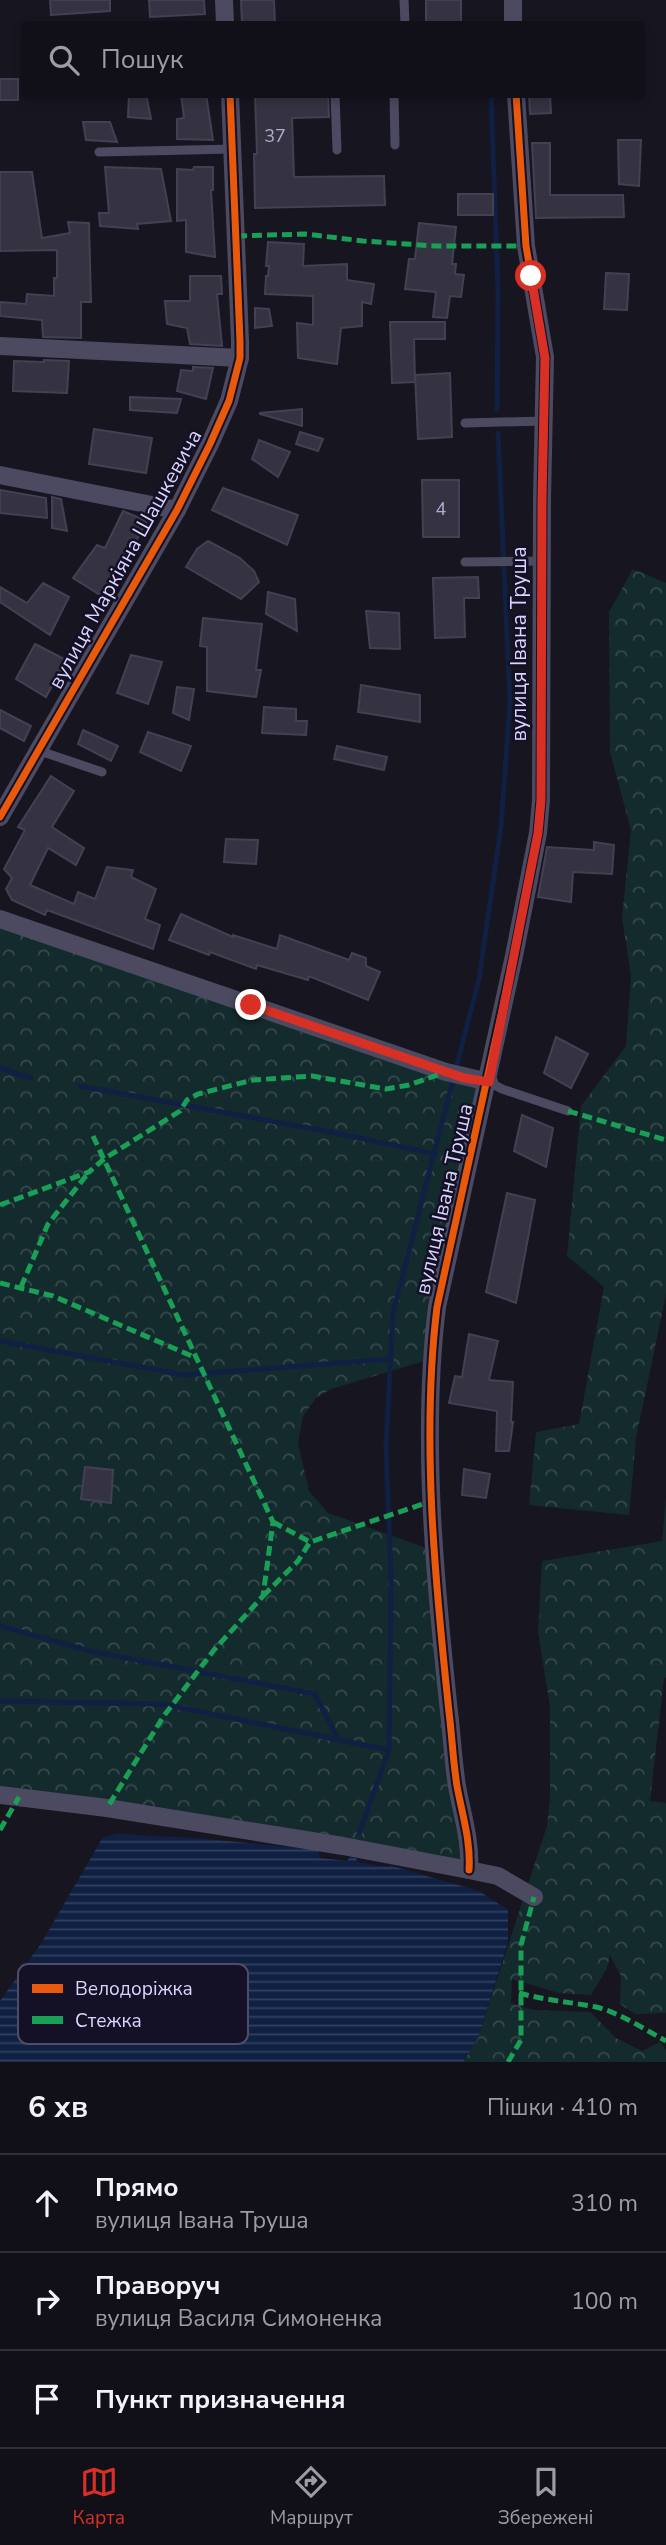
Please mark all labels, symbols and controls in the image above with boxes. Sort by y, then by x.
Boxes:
search box [21,21,645,98]
icon: search [45,41,83,79]
text: Пошук [101,42,183,77]
house number: 37 [264,124,286,148]
route start [515,260,546,291]
street label: вулиця Маркіяна Шашкевича [42,424,208,694]
house number: 4 [436,497,447,521]
street label: вулиця Івана Труша [505,546,533,742]
route end [235,989,266,1020]
street label: вулиця Івана Труша [408,1101,480,1297]
legend [18,1964,248,2044]
text: Велодоріжка [75,1976,193,2002]
text: Стежка [75,2008,142,2034]
text: 6 хв [28,2087,88,2128]
text: Пішки · 410 m [487,2092,638,2123]
text: Прямо [95,2170,179,2205]
icon: ahead [28,2184,66,2222]
text: 310 m [571,2188,638,2219]
text: вулиця Івана Труша [95,2205,309,2236]
text: Праворуч [95,2268,220,2303]
icon: right [28,2282,66,2320]
text: 100 m [571,2286,638,2317]
text: вулиця Василя Симоненка [95,2303,382,2334]
icon: arrive [28,2380,66,2418]
text: Пункт призначення [95,2382,346,2417]
tab: Карта [73,2463,125,2531]
tab: Маршрут [270,2463,353,2531]
tab: Збережені [498,2463,593,2531]

